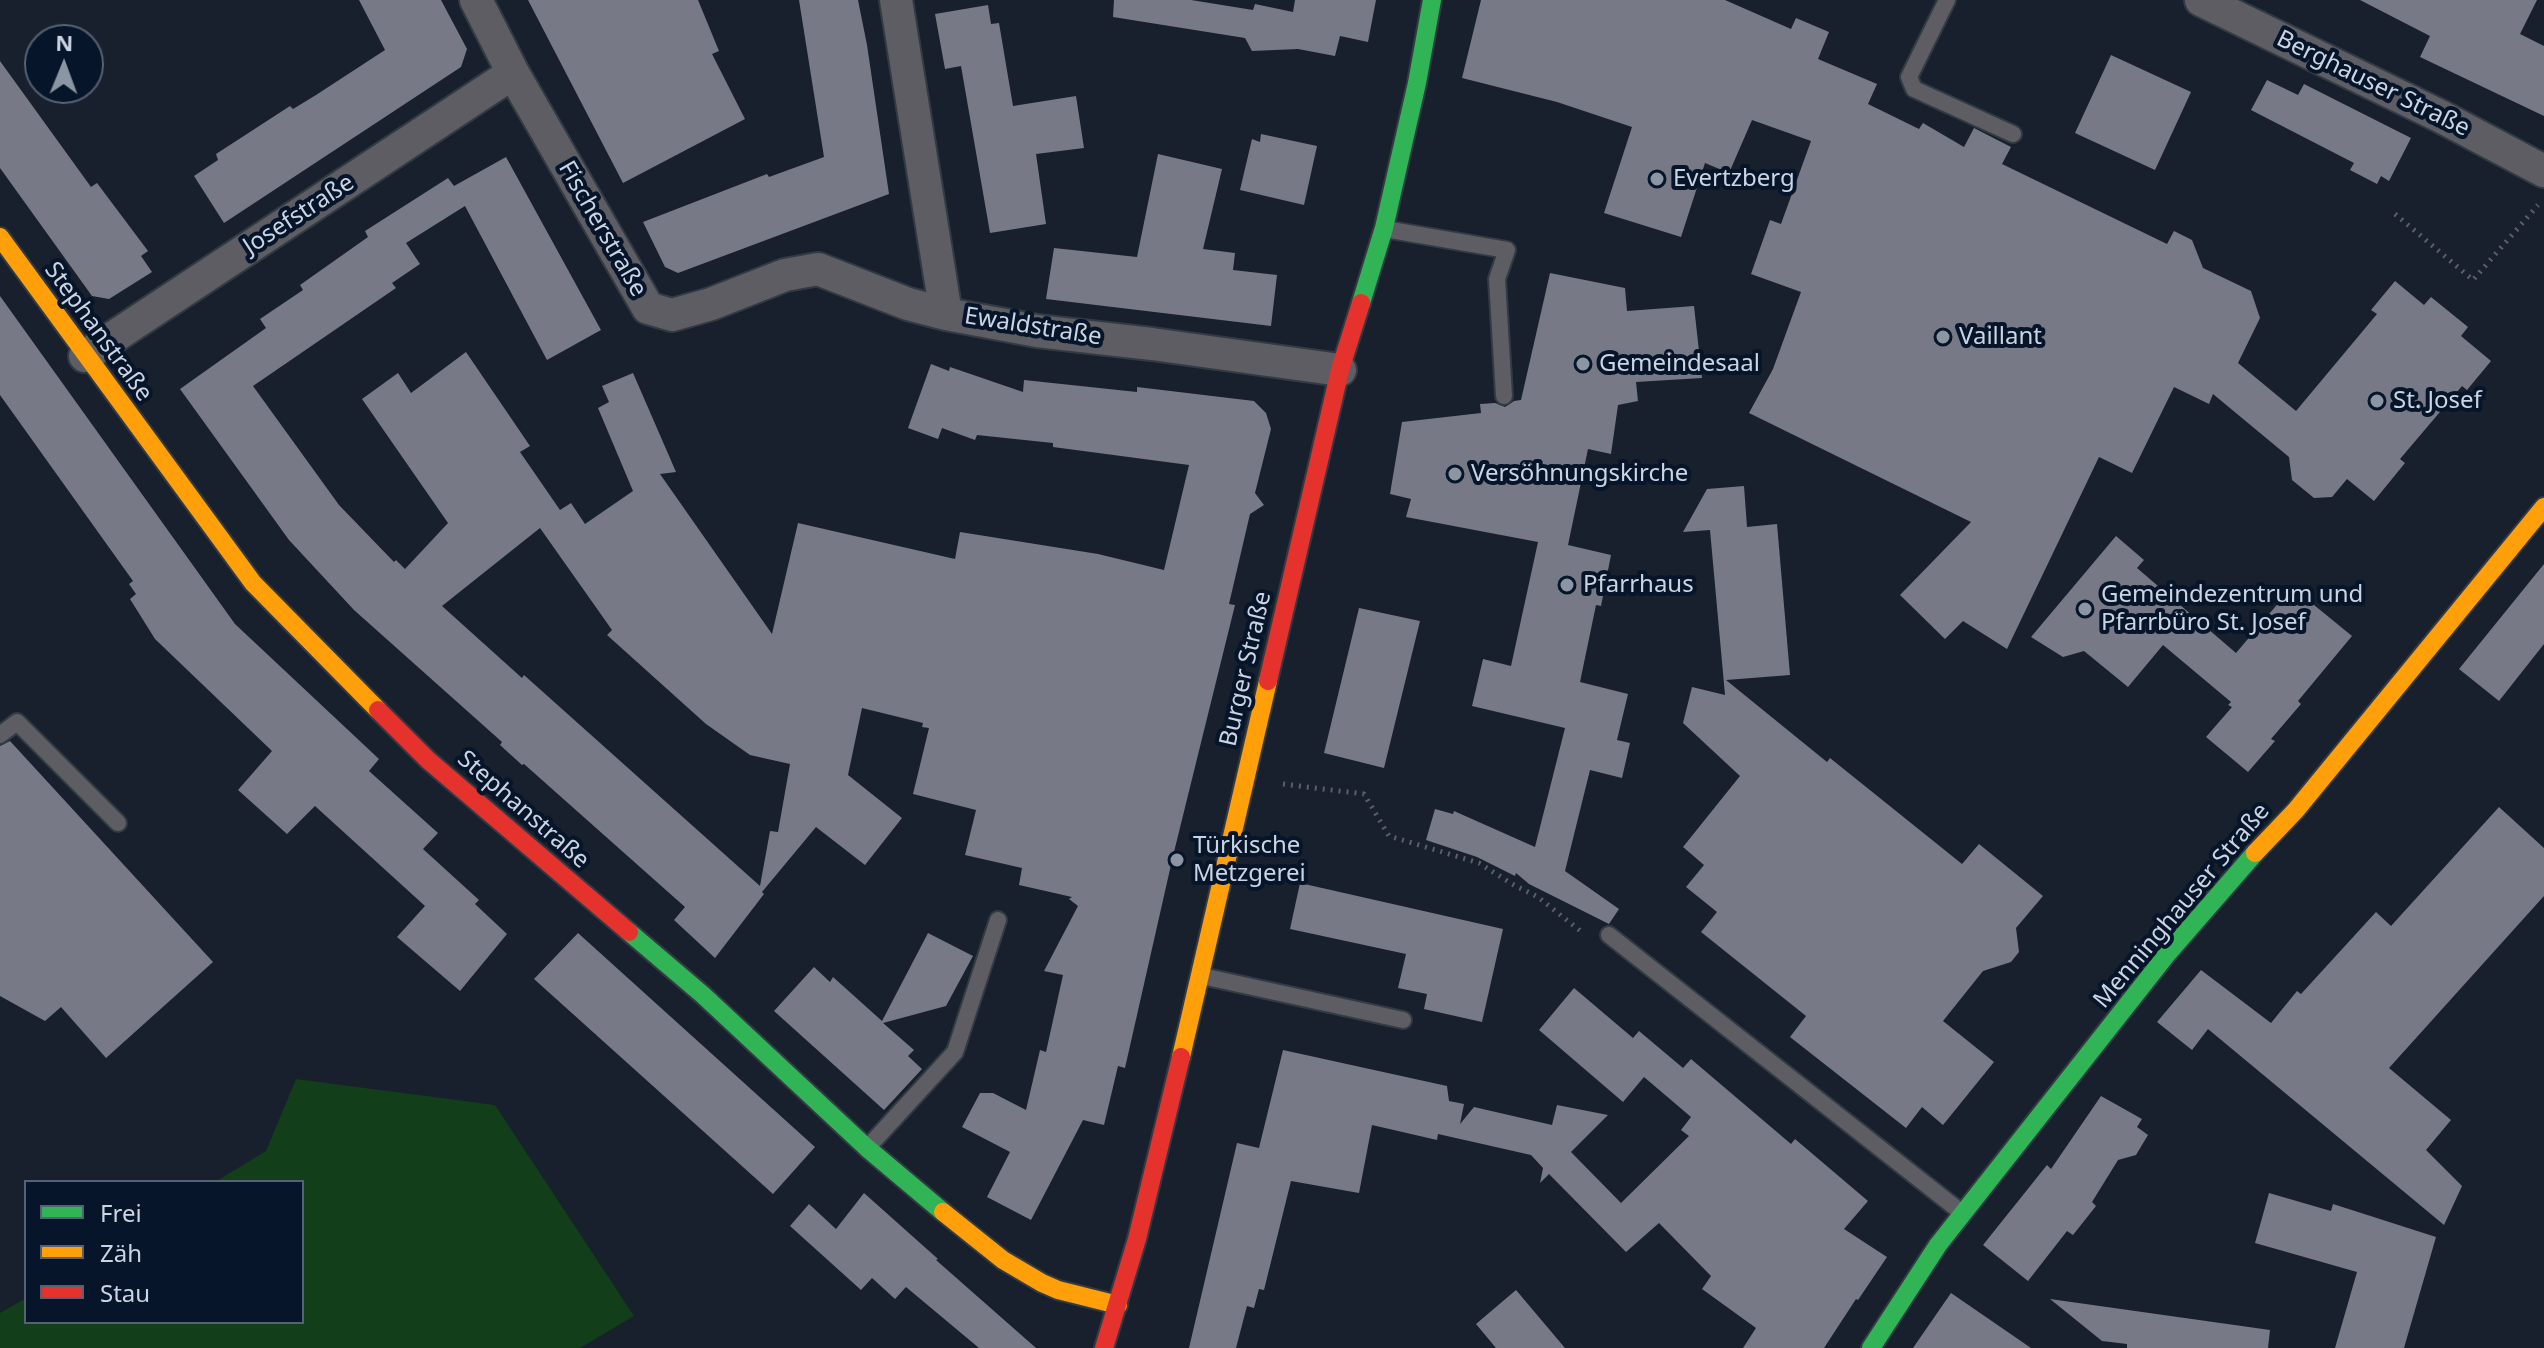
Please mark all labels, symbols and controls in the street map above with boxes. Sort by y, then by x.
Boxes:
north arrow [24,24,104,104]
street label: Berghauser Straße [2272,25,2474,143]
text: N [55,27,74,57]
street label: Fischerstraße [552,156,652,302]
place label: Evertzberg [1673,165,1795,193]
street label: Josefstraße [238,169,360,261]
marker: Evertzberg [1648,170,1666,188]
street label: Stephanstraße [38,257,158,407]
street label: Ewaldstraße [962,302,1104,352]
place label: Vaillant [1959,323,2042,351]
marker: Vaillant [1934,328,1952,346]
place label: Gemeindesaal [1599,350,1760,378]
marker: Gemeindesaal [1574,355,1592,373]
place label: St. Josef [2393,387,2482,415]
marker: St. Josef [2368,392,2386,410]
place label: Versöhnungskirche [1471,460,1688,488]
marker: Versöhnungskirche [1446,465,1464,483]
place label: Pfarrhaus [1583,571,1694,599]
marker: Pfarrhaus [1558,576,1576,594]
place label: Gemeindezentrum und Pfarrbüro St. Josef [2101,581,2363,637]
street label: Burger Straße [1214,589,1278,749]
marker: Gemeindezentrum und Pfarrbüro St. Josef [2076,600,2094,618]
street label: Stephanstraße [451,745,595,875]
street label: Menninghauser Straße [2088,798,2276,1014]
place label: Türkische Metzgerei [1193,832,1306,888]
marker: Türkische Metzgerei [1168,851,1186,869]
legend [24,1180,304,1324]
text: Frei [100,1196,142,1229]
text: Zäh [100,1236,142,1269]
text: Stau [100,1276,150,1309]

